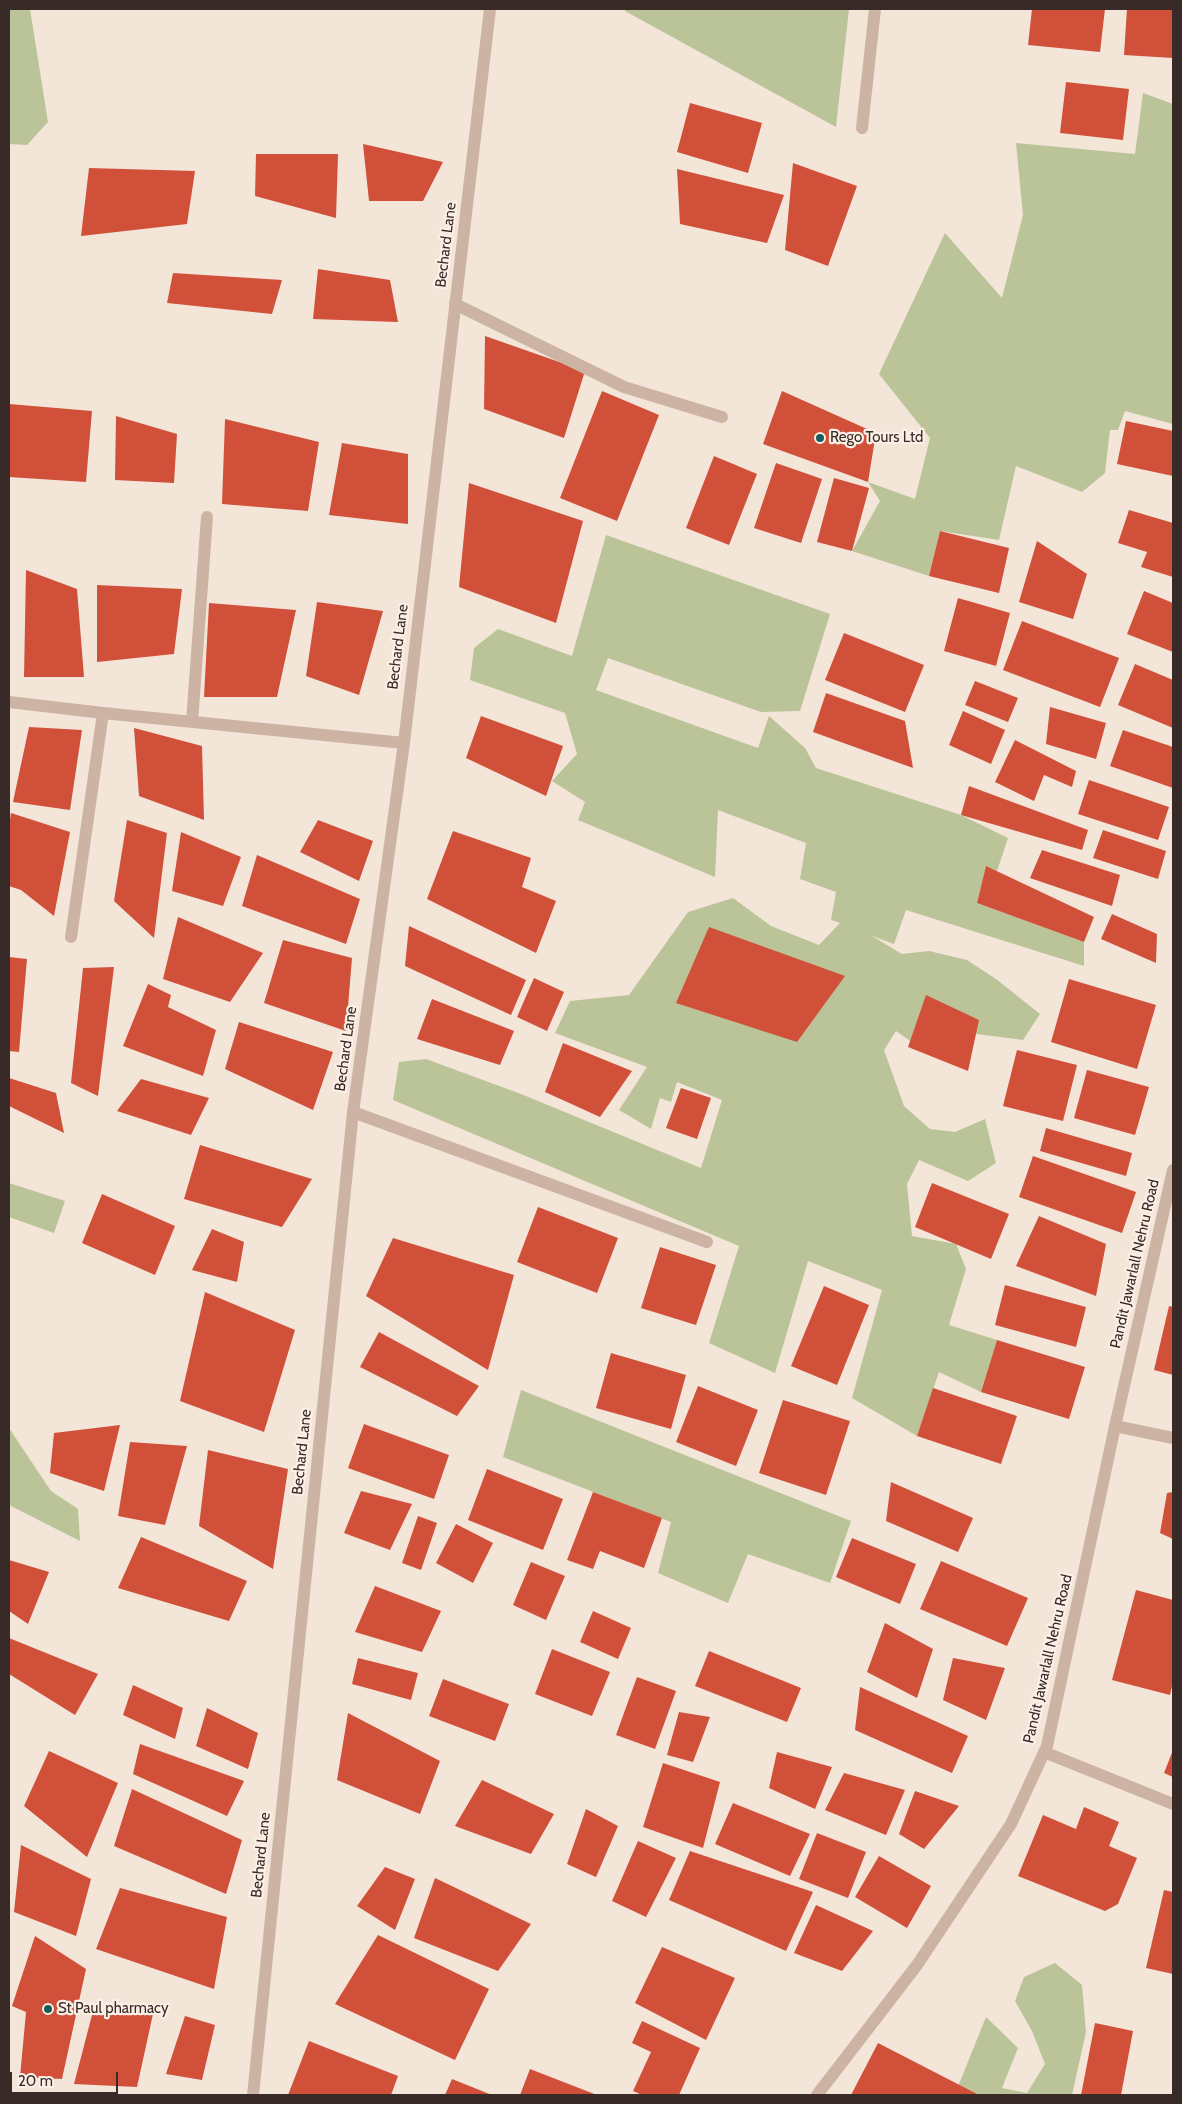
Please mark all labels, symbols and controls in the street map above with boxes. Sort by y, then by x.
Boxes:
street label: Bechard Lane [432,201,460,289]
place label: Rego Tours Ltd [830,429,923,447]
marker: Rego Tours Ltd [814,432,826,444]
street label: Bechard Lane [384,603,412,691]
street label: Bechard Lane [331,1005,361,1093]
street label: Pandit Jawarlall Nehru Road [1107,1178,1163,1350]
street label: Bechard Lane [289,1408,315,1496]
street label: Pandit Jawarlall Nehru Road [1020,1573,1076,1745]
street label: Bechard Lane [248,1811,274,1899]
place label: St Paul pharmacy [58,2000,168,2018]
marker: St Paul pharmacy [42,2003,54,2015]
scale bar [12,2062,120,2094]
text: 20 m [18,2072,53,2090]

